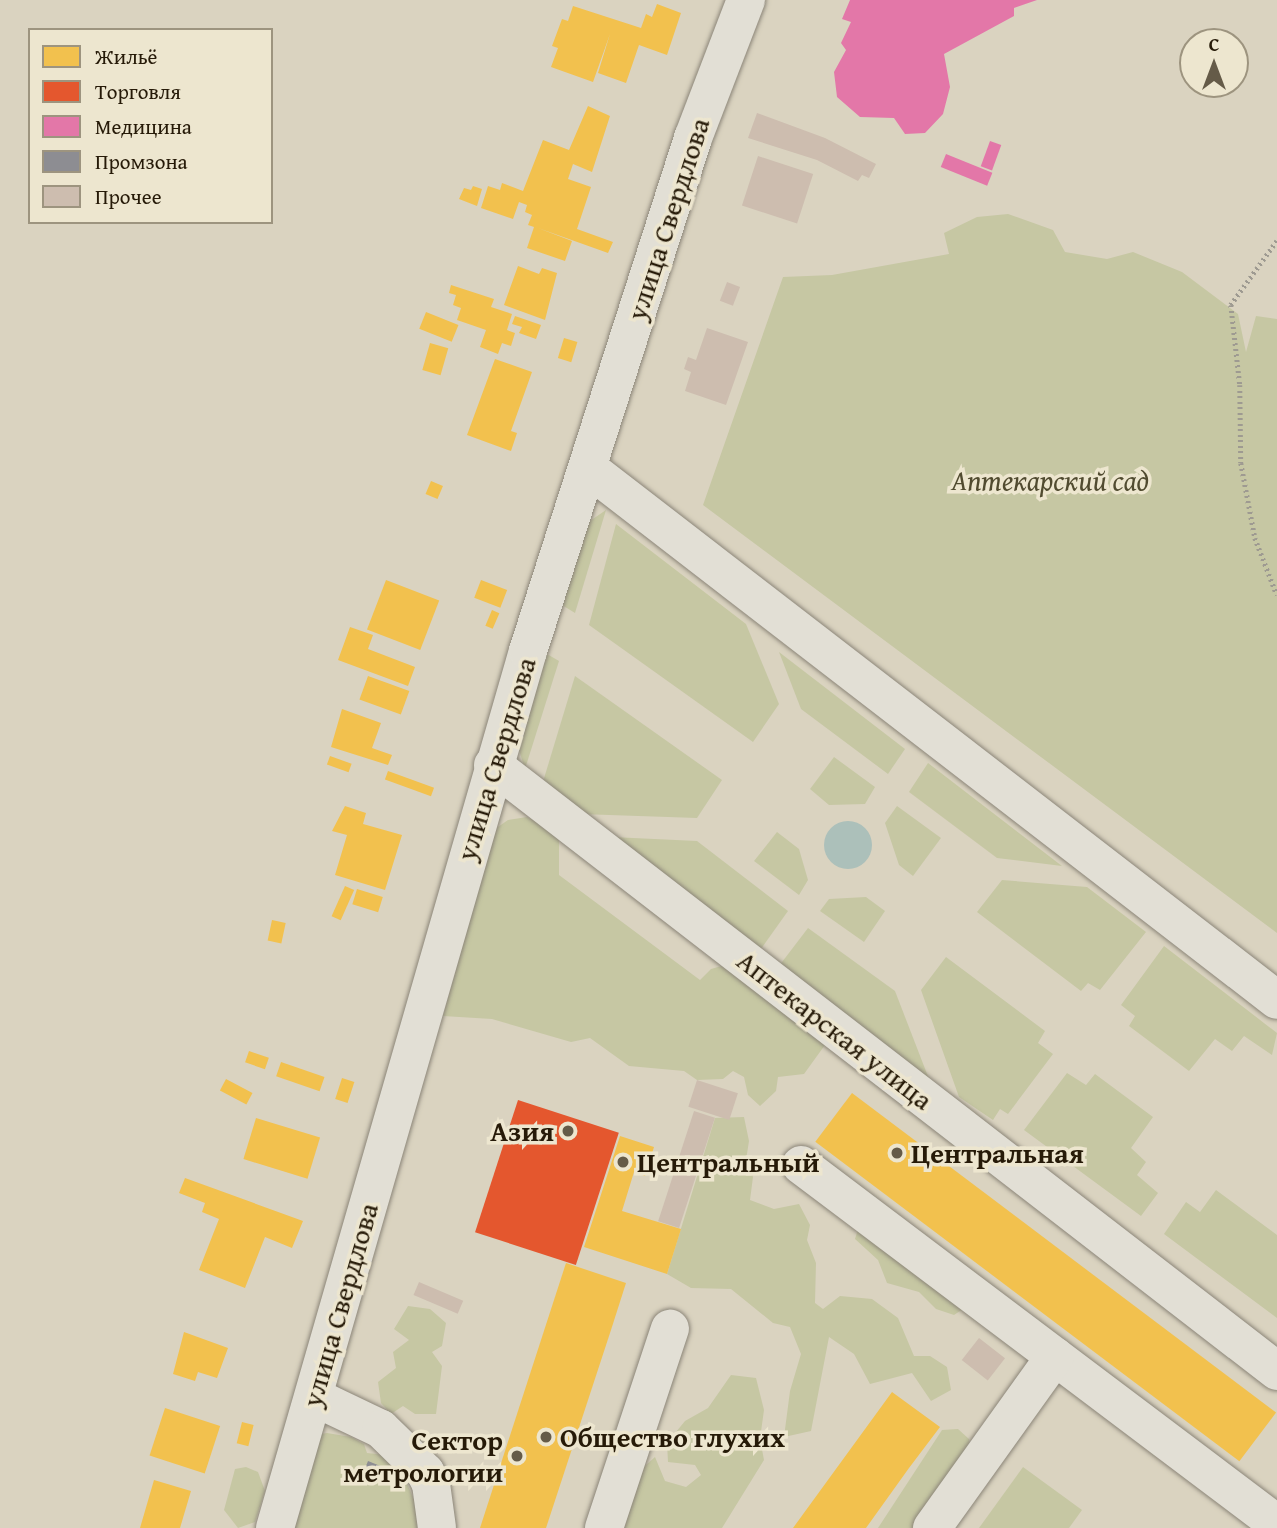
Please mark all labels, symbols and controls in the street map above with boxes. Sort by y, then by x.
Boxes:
legend [28,28,273,224]
north arrow [1179,28,1249,98]
text: С [1209,30,1219,58]
text: Жильё [95,41,157,72]
text: Торговля [95,76,181,107]
text: Медицина [95,111,192,142]
street label: улица Свердлова [619,114,717,324]
text: Промзона [95,146,188,177]
text: Прочее [95,181,162,212]
park label: Аптекарский сад [951,463,1149,497]
street label: улица Свердлова [449,653,543,865]
street label: Аптекарская улица [731,943,939,1117]
place label: Азия [490,1114,554,1148]
marker: Азия [560,1123,576,1139]
place label: Центральная [911,1136,1084,1170]
place label: Центральный [637,1145,820,1179]
marker: Центральная [889,1145,905,1161]
marker: Центральный [615,1154,631,1170]
street label: улица Свердлова [295,1199,385,1411]
place label: Общество глухих [560,1420,785,1454]
place label: Сектор метрологии [343,1423,503,1489]
marker: Общество глухих [538,1429,554,1445]
marker: Сектор метрологии [509,1448,525,1464]

